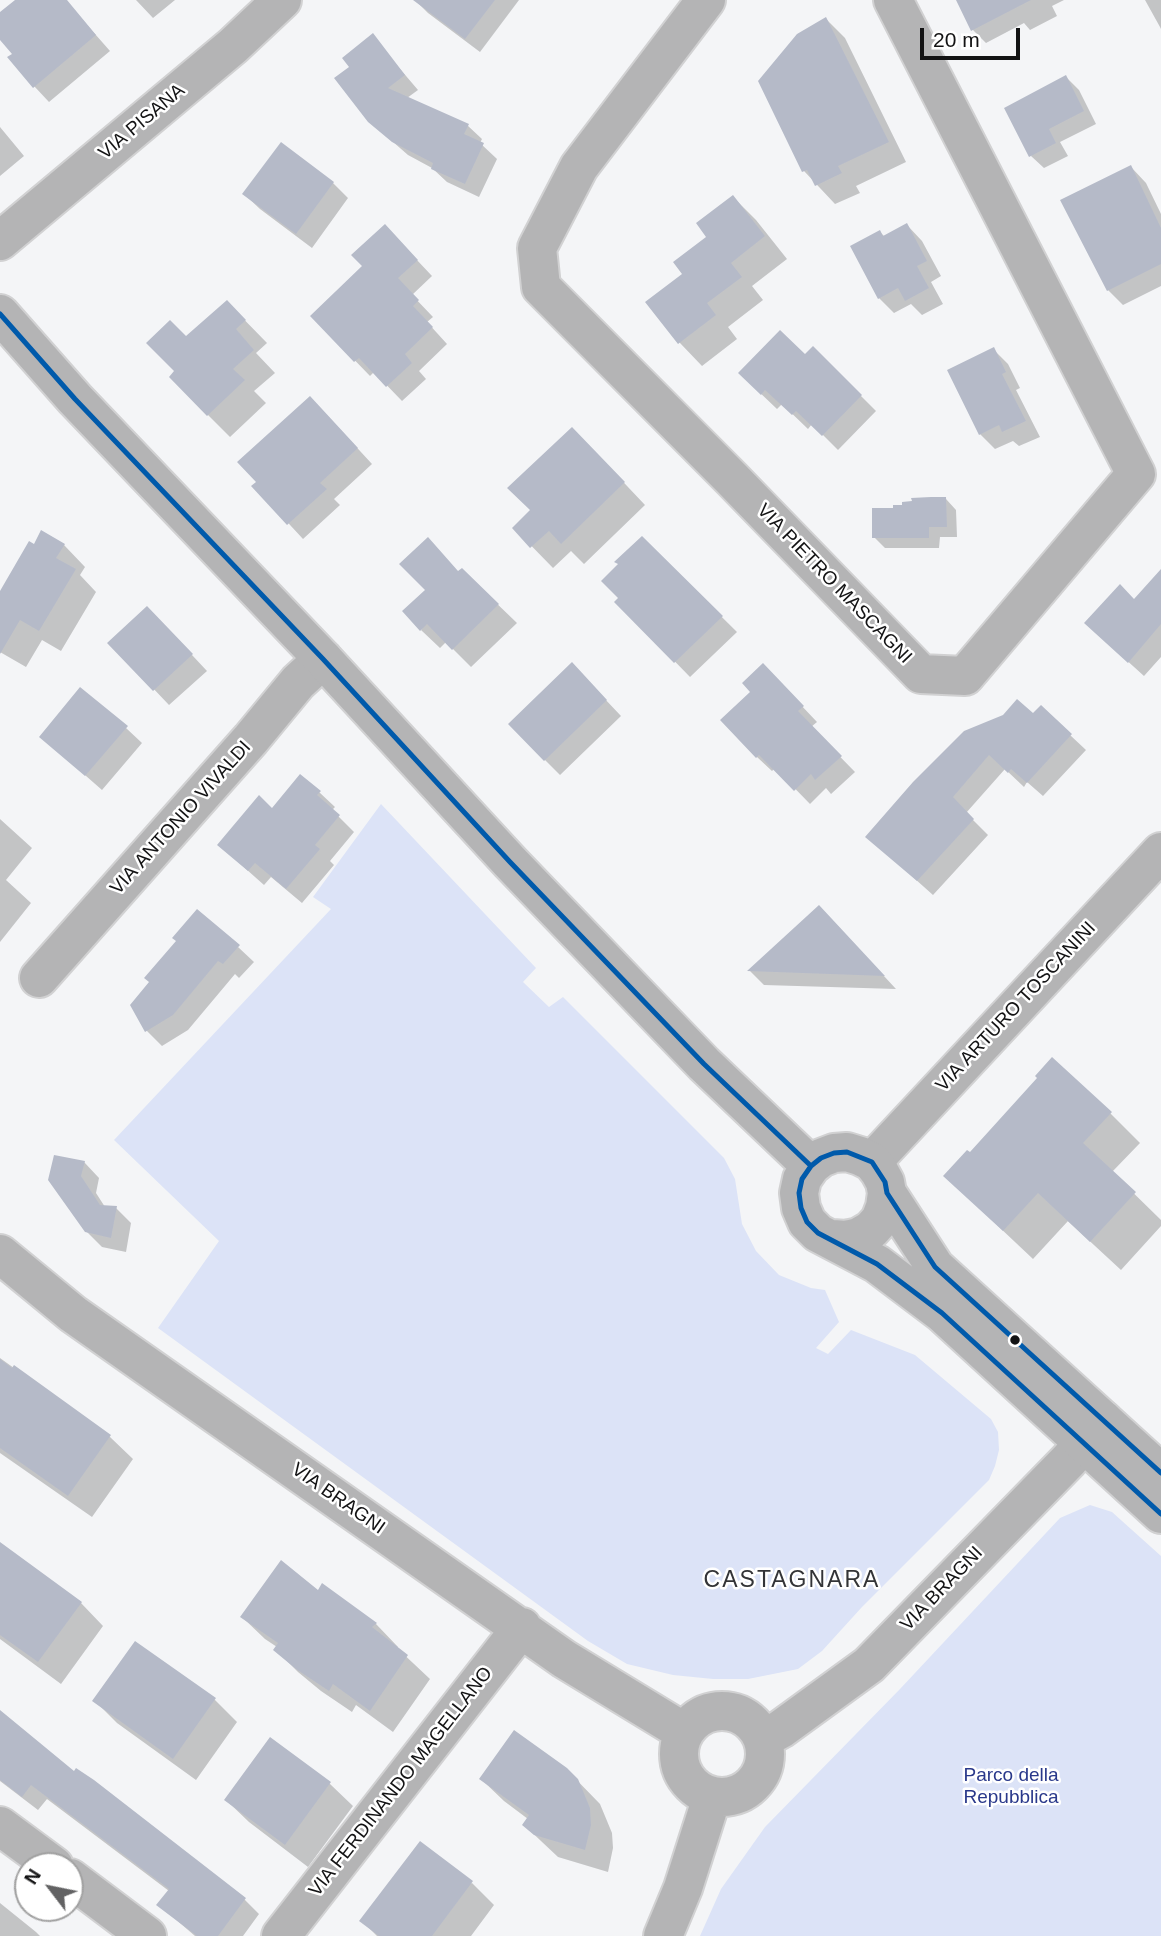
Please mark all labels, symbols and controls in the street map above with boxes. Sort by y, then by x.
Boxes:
scale bar [923,14,1023,58]
text: 20 m [933,28,980,51]
street label: VIA PISANA [94,79,190,165]
street label: VIA PIETRO MASCAGNI [752,499,916,669]
street label: VIA ANTONIO VIVALDI [106,736,256,900]
street label: VIA ARTURO TOSCANINI [931,917,1101,1097]
unlabelled marker [1008,1333,1022,1347]
street label: VIA BRAGNI [287,1458,389,1540]
street label: VIA BRAGNI [896,1542,988,1636]
district label: CASTAGNARA [705,1567,879,1595]
street label: VIA FERDINANDO MAGELLANO [304,1663,498,1901]
park label: Parco della Repubblica [963,1765,1059,1809]
north arrow [14,1852,84,1922]
text: N [20,1865,45,1888]

